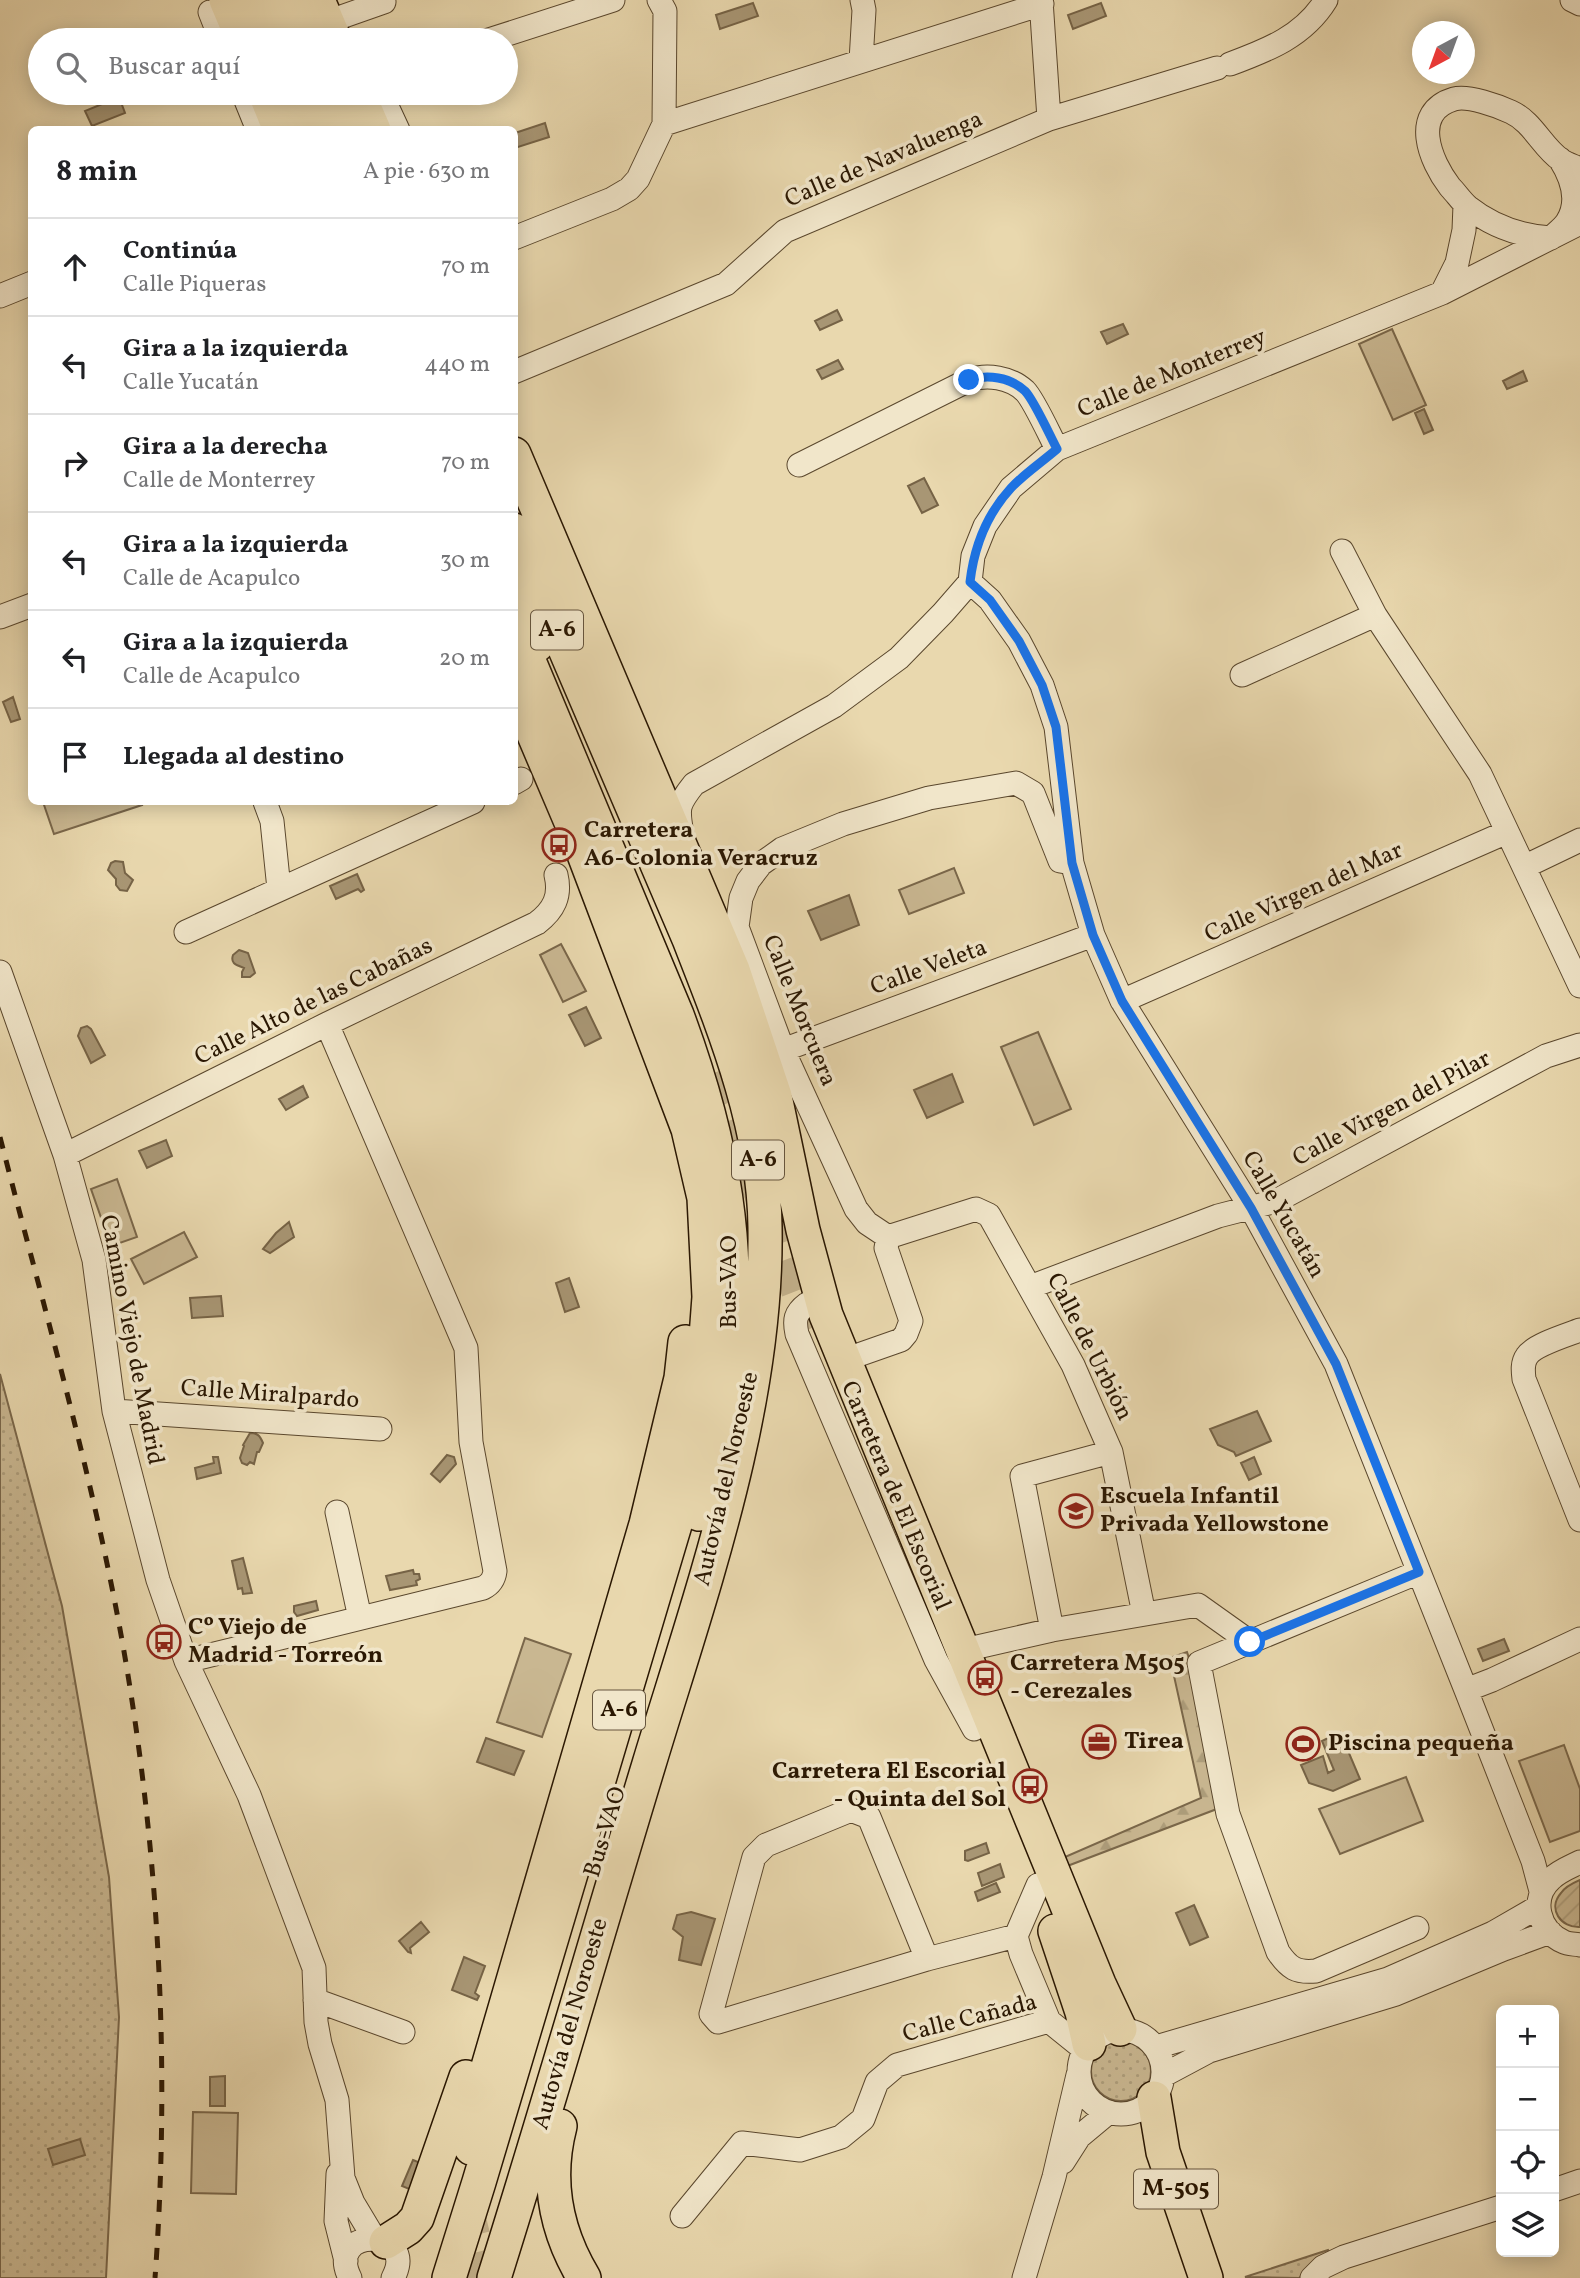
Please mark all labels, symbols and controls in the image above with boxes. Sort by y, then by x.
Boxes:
north arrow [1412,21,1475,84]
search box [28,28,518,105]
icon: search [52,48,90,86]
text: Buscar aquí [108,49,240,85]
street label: Calle de Navaluenga [780,103,988,217]
text: 8 min [56,151,138,193]
text: A pie · 630 m [363,156,490,188]
text: Continúa [123,233,237,269]
icon: ahead [56,248,94,286]
text: 70 m [441,251,490,283]
text: Calle Piqueras [123,269,266,301]
street label: Calle de Monterrey [1073,321,1271,427]
text: Gira a la izquierda [123,331,348,367]
icon: left [56,346,94,384]
text: 440 m [424,349,490,381]
route end [953,364,984,395]
text: Calle Yucatán [123,367,259,399]
text: Gira a la derecha [123,429,328,465]
icon: right [56,444,94,482]
text: 70 m [441,447,490,479]
text: Calle de Monterrey [123,465,315,497]
text: Gira a la izquierda [123,527,348,563]
icon: left [56,542,94,580]
text: 30 m [440,545,490,577]
text: Calle de Acapulco [123,563,300,595]
road number: A-6 [531,610,583,650]
text: Gira a la izquierda [123,625,348,661]
icon: left [56,640,94,678]
text: 20 m [439,643,490,675]
text: Calle de Acapulco [123,661,300,693]
icon: arrive [56,738,94,776]
text: Llegada al destino [123,739,344,775]
place label: Carretera A6-Colonia Veracruz [584,814,818,876]
bus stop icon: Carretera A6-Colonia Veracruz [540,826,578,864]
street label: Calle Virgen del Mar [1199,834,1409,952]
street label: Calle Alto de las Cabañas [189,929,439,1075]
street label: Calle Morcuera [753,930,845,1092]
street label: Calle Veleta [866,931,992,1005]
street label: Calle Virgen del Pilar [1287,1042,1497,1176]
road number: A-6 [732,1140,784,1180]
street label: Calle Yucatán [1233,1145,1333,1285]
street label: Camino Viejo de Madrid [90,1212,172,1468]
street label: Bus-VAO [713,1235,747,1329]
street label: Calle de Urbión [1037,1267,1141,1427]
street label: Autovía del Noroeste [686,1369,768,1589]
street label: Calle Miralpardo [180,1372,360,1418]
street label: Carretera de El Escorial [831,1376,959,1616]
place label: Escuela Infantil Privada Yellowstone [1100,1480,1329,1542]
school or university icon: Escuela Infantil Privada Yellowstone [1057,1492,1095,1530]
place label: Cº Viejo de Madrid - Torreón [188,1611,383,1673]
bus stop icon: Cº Viejo de Madrid - Torreón [145,1623,183,1661]
route start [1234,1626,1265,1657]
place label: Carretera M505 - Cerezales [1010,1647,1185,1709]
bus stop icon: Carretera M505 - Cerezales [966,1659,1004,1697]
road number: A-6 [593,1690,645,1730]
office icon: Tirea [1080,1723,1118,1761]
place label: Tirea [1124,1725,1184,1759]
sports icon: Piscina pequeña [1284,1725,1322,1763]
place label: Piscina pequeña [1328,1727,1514,1761]
place label: Carretera El Escorial - Quinta del Sol [772,1755,1006,1817]
bus stop icon: Carretera El Escorial - Quinta del Sol [1011,1767,1049,1805]
street label: Bus-VAO [576,1782,636,1882]
street label: Autovía del Noroeste [525,1914,617,2134]
street label: Calle Cañada [899,1986,1041,2052]
map controls [1496,2005,1559,2257]
button: + [1496,2005,1559,2068]
button: − [1496,2068,1559,2131]
button: locate [1496,2131,1559,2194]
road number: M-505 [1134,2170,1218,2208]
button: layers [1496,2194,1559,2257]

